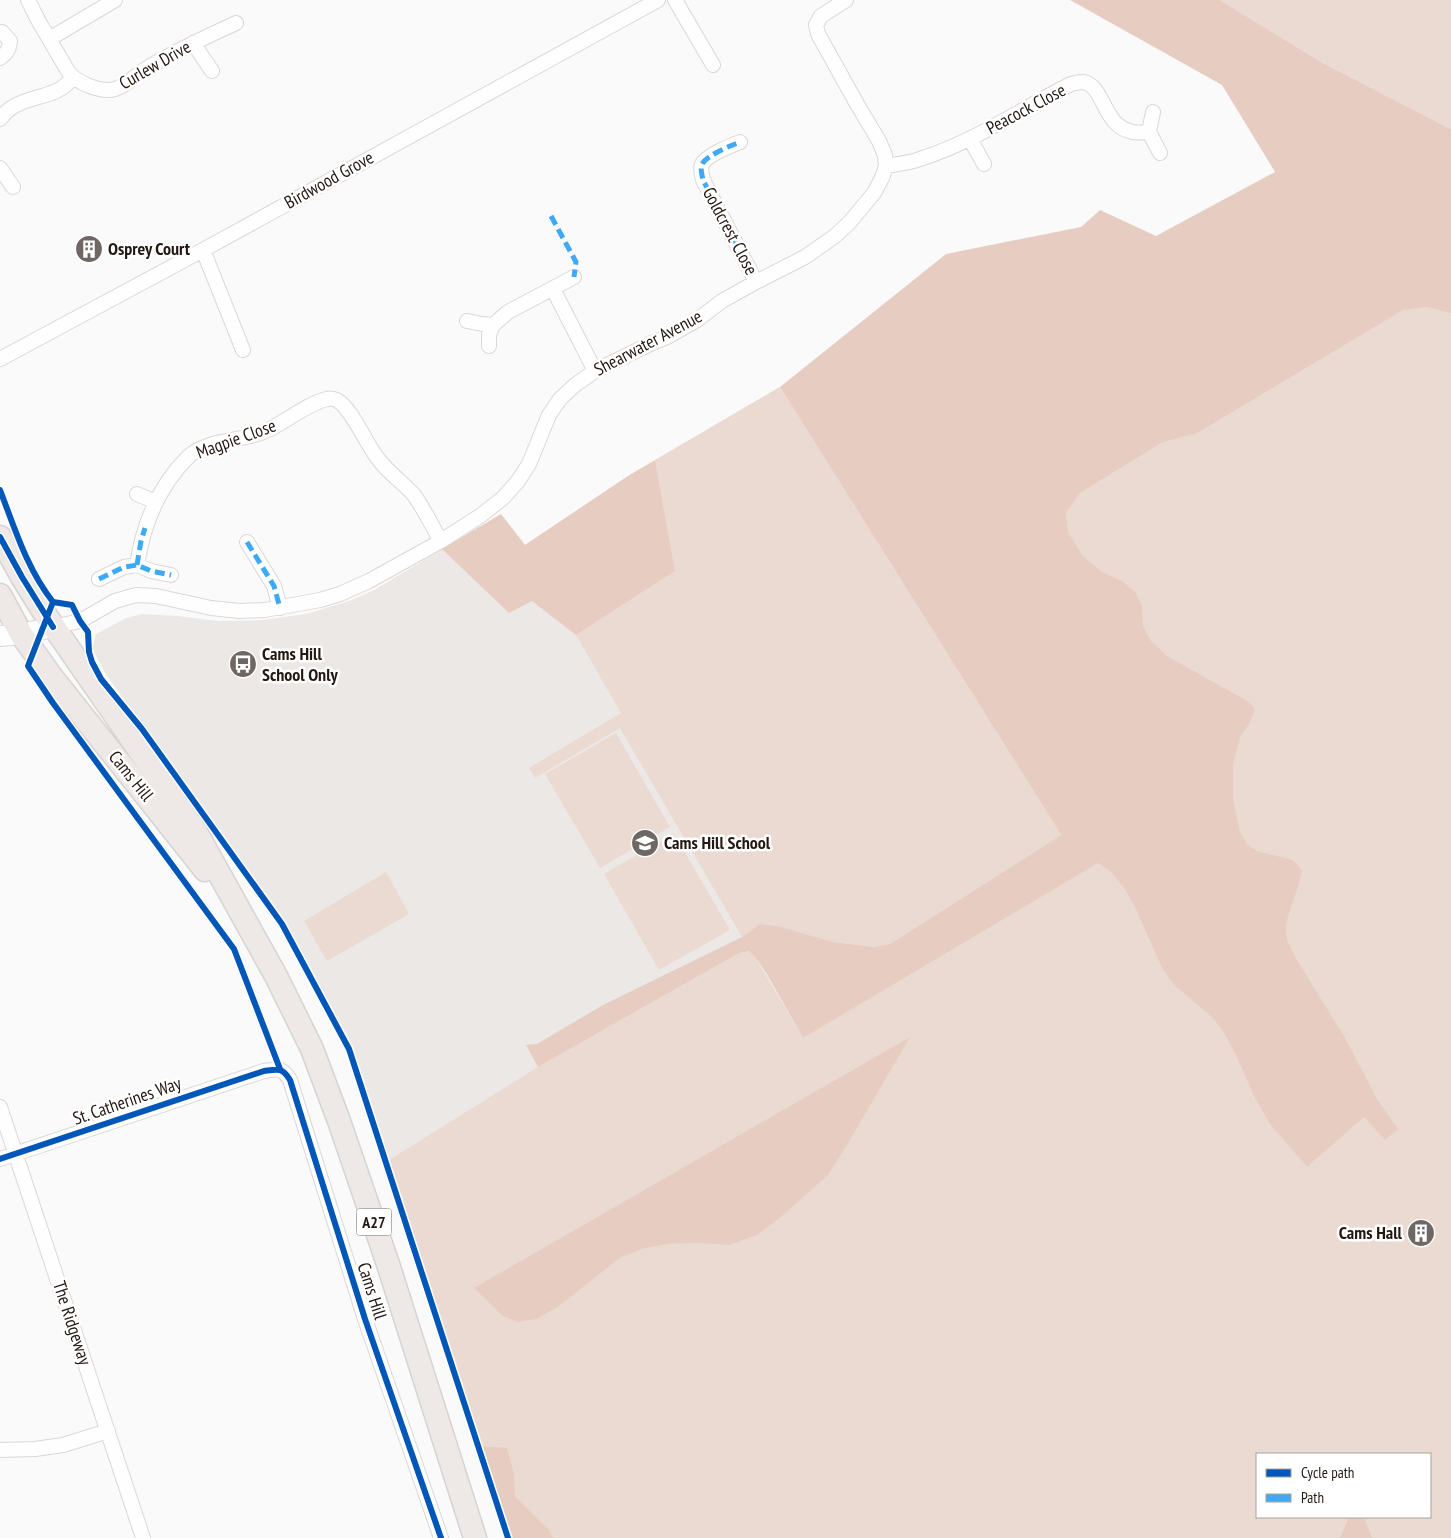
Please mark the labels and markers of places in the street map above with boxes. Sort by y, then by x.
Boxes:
building icon: Osprey Court [74,234,104,264]
place label: Osprey Court [108,237,191,260]
place label: Cams Hill School Only [262,642,339,686]
bus stop icon: Cams Hill School Only [228,649,258,679]
school or university icon: Cams Hill School [630,828,660,858]
place label: Cams Hill School [664,831,771,854]
building icon: Cams Hall [1406,1218,1436,1248]
place label: Cams Hall [1339,1221,1403,1244]

